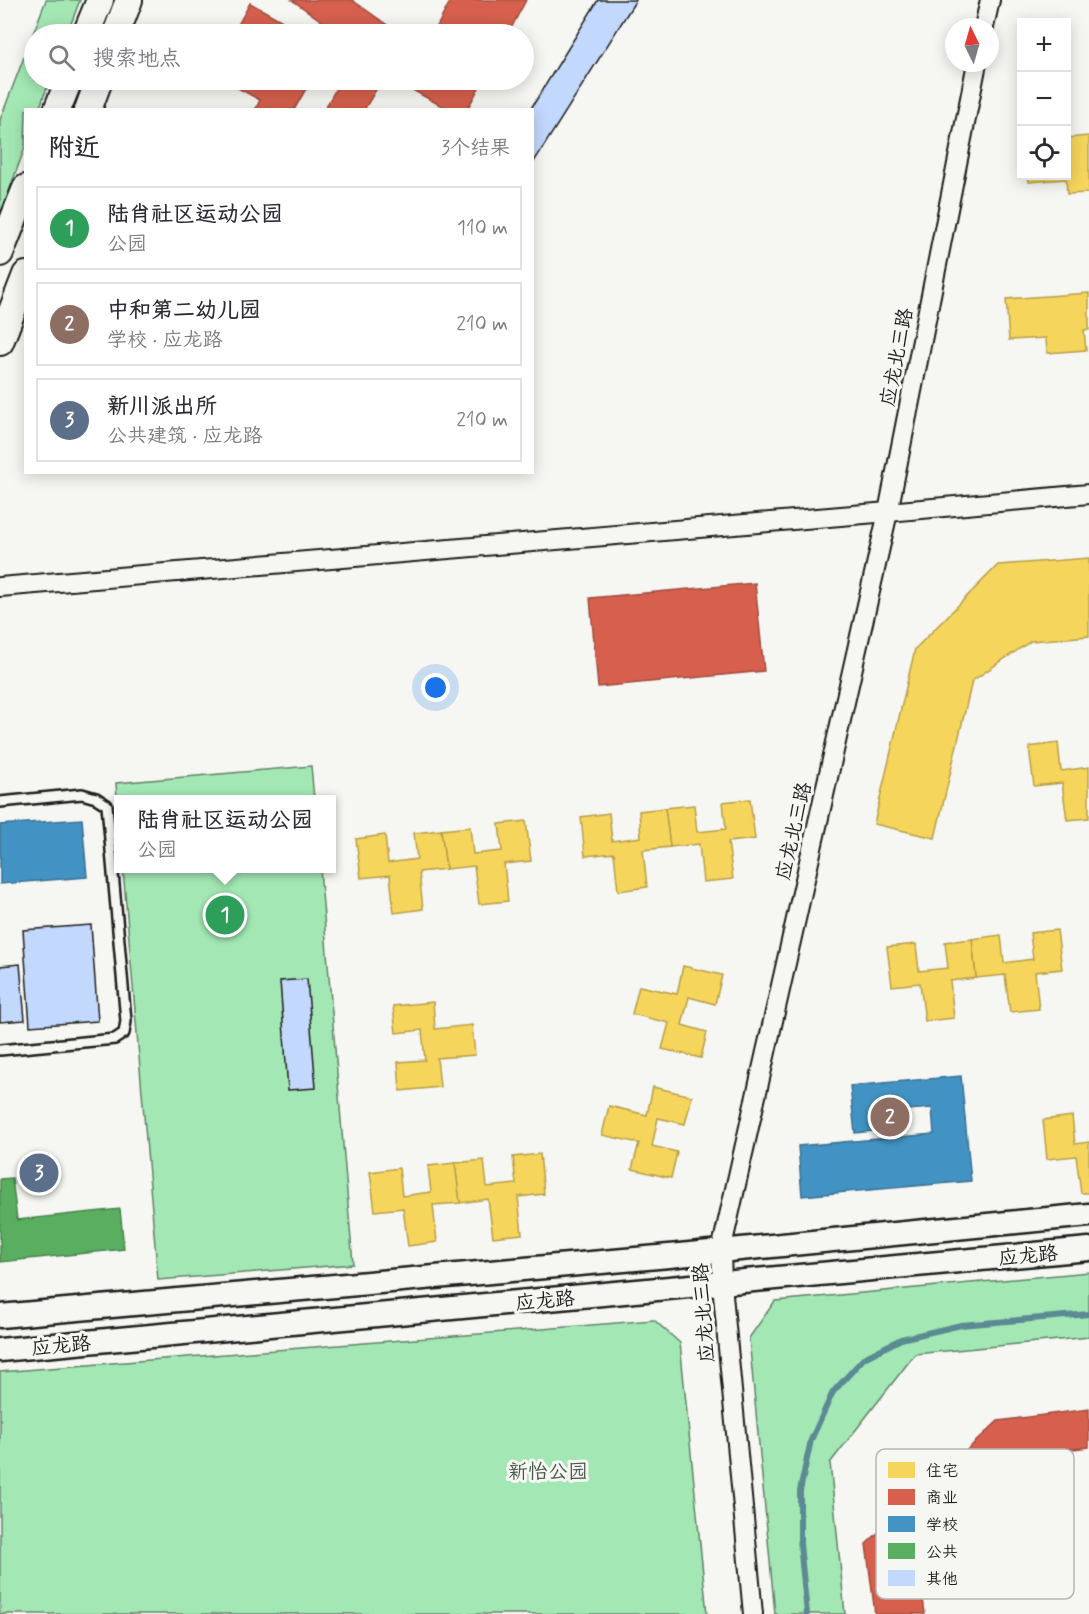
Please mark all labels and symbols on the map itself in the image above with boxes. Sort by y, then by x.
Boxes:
north arrow [945,18,999,72]
street label: 应龙北三路 [875,305,920,409]
your location [421,673,450,702]
street label: 应龙北三路 [770,779,819,883]
pin: 1 [206,892,244,938]
pin: 2 [870,1094,910,1140]
pin: 3 [20,1150,58,1196]
street label: 应龙路 [997,1240,1060,1273]
street label: 应龙北三路 [687,1261,721,1364]
street label: 应龙路 [514,1285,577,1318]
street label: 应龙路 [30,1330,93,1363]
legend [876,1449,1074,1599]
park label: 新怡公园 [508,1459,588,1486]
text: 住宅 [926,1461,958,1482]
text: 商业 [926,1488,958,1509]
text: 学校 [926,1515,958,1536]
text: 公共 [926,1542,958,1563]
text: 其他 [926,1569,958,1590]

